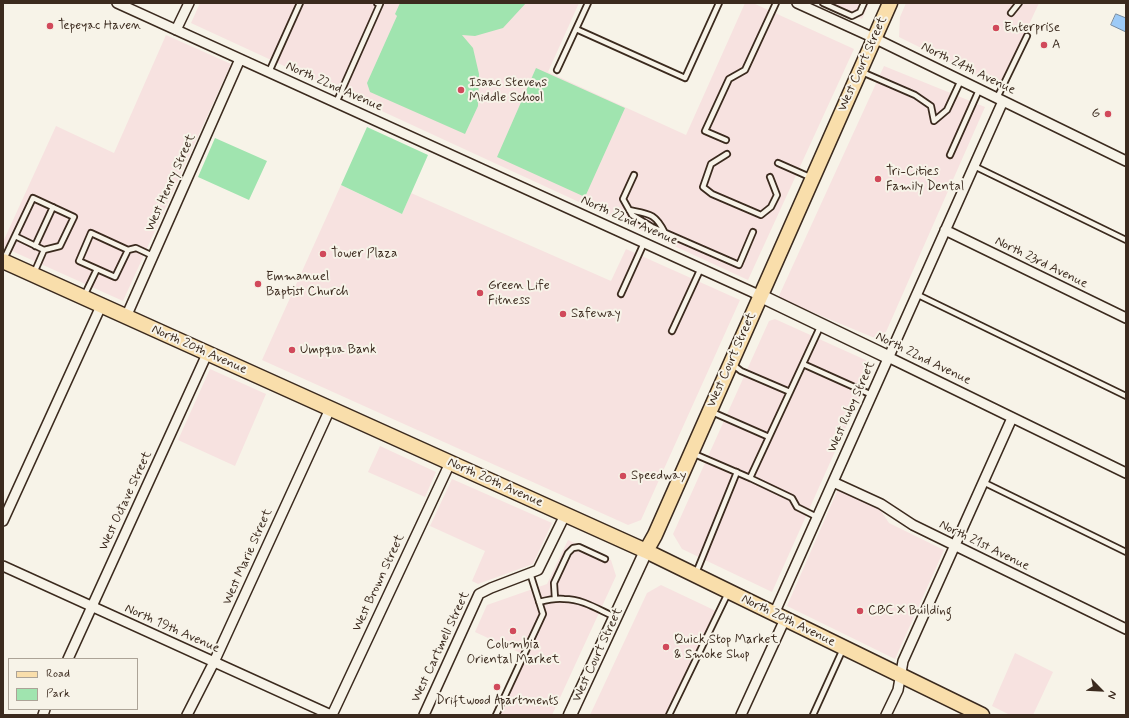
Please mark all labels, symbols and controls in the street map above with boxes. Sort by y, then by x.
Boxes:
street label: West Court Street [835,14,891,114]
place label: Tepeyac Haven [58,18,141,34]
place label: Enterprise [1004,20,1060,36]
marker: Tepeyac Haven [45,21,55,31]
marker: Enterprise [991,23,1001,33]
place label: A [1052,37,1061,53]
street label: North 24th Avenue [918,39,1018,99]
marker: A [1039,40,1049,50]
street label: North 22nd Avenue [283,59,385,115]
place label: Isaac Stevens Middle School [469,75,547,106]
marker: Isaac Stevens Middle School [456,85,466,95]
place label: G [1091,106,1100,122]
marker: G [1103,109,1113,119]
street label: West Henry Street [143,132,199,234]
place label: Tri-Cities Family Dental [886,164,964,195]
marker: Tri-Cities Family Dental [873,174,883,184]
street label: North 22nd Avenue [578,193,680,249]
street label: North 23rd Avenue [992,234,1090,292]
place label: Tower Plaza [331,246,397,262]
marker: Tower Plaza [318,249,328,259]
place label: Emmanuel Baptist Church [266,269,349,300]
place label: Green Life Fitness [488,278,550,309]
marker: Emmanuel Baptist Church [253,279,263,289]
marker: Green Life Fitness [475,288,485,298]
place label: Safeway [571,306,621,322]
marker: Safeway [558,309,568,319]
street label: West Court Street [704,310,760,410]
street label: North 20th Avenue [149,322,249,378]
street label: North 22nd Avenue [873,329,973,389]
place label: Umpqua Bank [300,342,376,358]
marker: Umpqua Bank [287,345,297,355]
street label: West Ruby Street [825,359,879,455]
street label: West Octave Street [96,449,156,553]
street label: North 20th Avenue [445,455,545,511]
place label: Speedway [631,468,686,484]
marker: Speedway [618,471,628,481]
street label: West Marie Street [220,507,276,607]
street label: North 21st Avenue [936,517,1032,575]
street label: West Brown Street [350,532,408,634]
street label: West Cartmell Street [409,589,473,705]
street label: North 20th Avenue [738,591,838,651]
street label: North 19th Avenue [122,601,222,657]
place label: CBC X Building [868,603,952,619]
street label: West Court Street [569,605,627,705]
marker: CBC X Building [855,606,865,616]
marker: Columbia Oriental Market [508,626,518,636]
place label: Quick Stop Market & Smoke Shop [674,632,778,663]
place label: Columbia Oriental Market [467,637,559,668]
marker: Quick Stop Market & Smoke Shop [661,642,671,652]
legend [8,658,138,710]
text: Road [46,666,70,682]
north arrow [1081,670,1121,710]
marker: Driftwood Apartments [492,682,502,692]
text: Park [46,686,70,702]
text: N [1104,689,1120,701]
place label: Driftwood Apartments [436,693,558,709]

